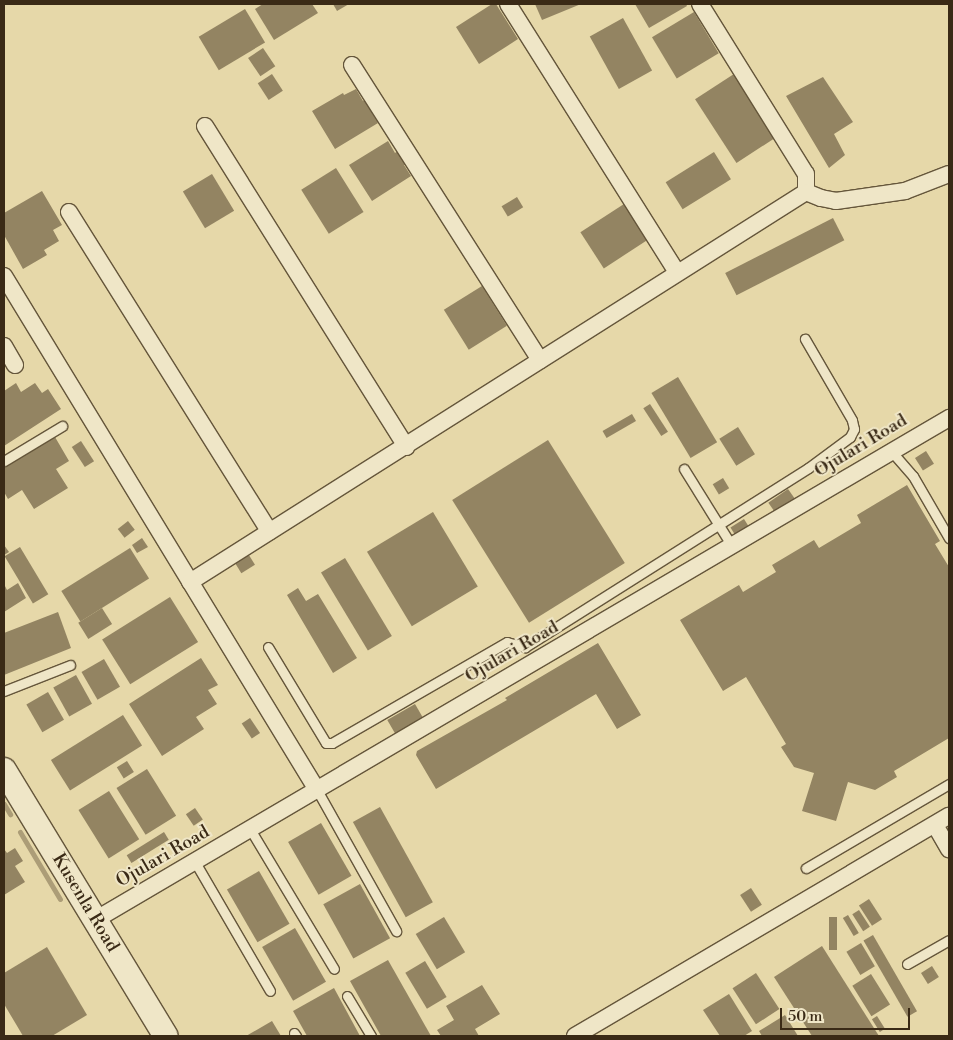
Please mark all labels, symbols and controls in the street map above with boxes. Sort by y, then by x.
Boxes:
street label: Ojulari Road [811,410,911,482]
street label: Ojulari Road [461,617,563,687]
street label: Ojulari Road [112,822,214,892]
street label: Kusenla Road [47,850,123,956]
scale bar [783,998,913,1030]
text: 50 m [788,1007,822,1026]

